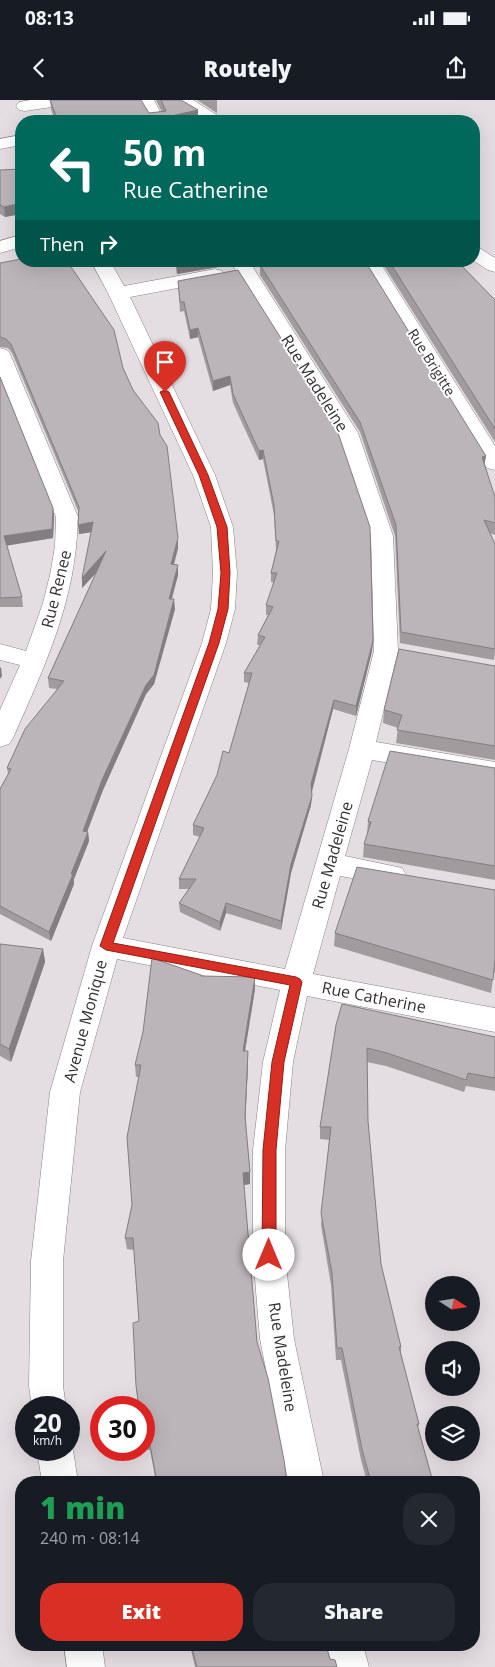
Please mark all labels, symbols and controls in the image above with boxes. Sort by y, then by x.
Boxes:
text: 08:13 [25,5,74,31]
text: Routely [204,53,291,83]
icon: back [25,54,53,82]
icon: share [442,54,470,82]
text: 50 m [123,129,206,176]
icon: left [40,135,105,200]
text: Rue Catherine [123,174,268,204]
icon: right [94,230,122,258]
text: Then [40,231,84,257]
street label: Rue Brigitte [404,325,460,399]
street label: Rue Madeleine [276,330,354,436]
pin [144,341,186,392]
icon: arrive [151,348,179,376]
street label: Rue Renee [36,548,76,630]
street label: Rue Madeleine [306,799,358,911]
street label: Avenue Monique [58,957,112,1085]
street label: Rue Catherine [320,976,428,1018]
position arrow [242,1228,294,1280]
north arrow [425,1276,480,1331]
map controls [425,1276,480,1461]
street label: Rue Madeleine [263,1301,303,1413]
button: sound [425,1341,480,1396]
speed limit sign: 30 [90,1396,155,1461]
text: 20 [33,1405,62,1439]
button: layers [425,1406,480,1461]
text: km/h [33,1432,62,1449]
text: 1 min [40,1487,125,1528]
button: close [403,1493,455,1545]
text: 240 m · 08:14 [40,1527,140,1549]
button: Exit [40,1583,243,1641]
button: Share [253,1583,455,1641]

